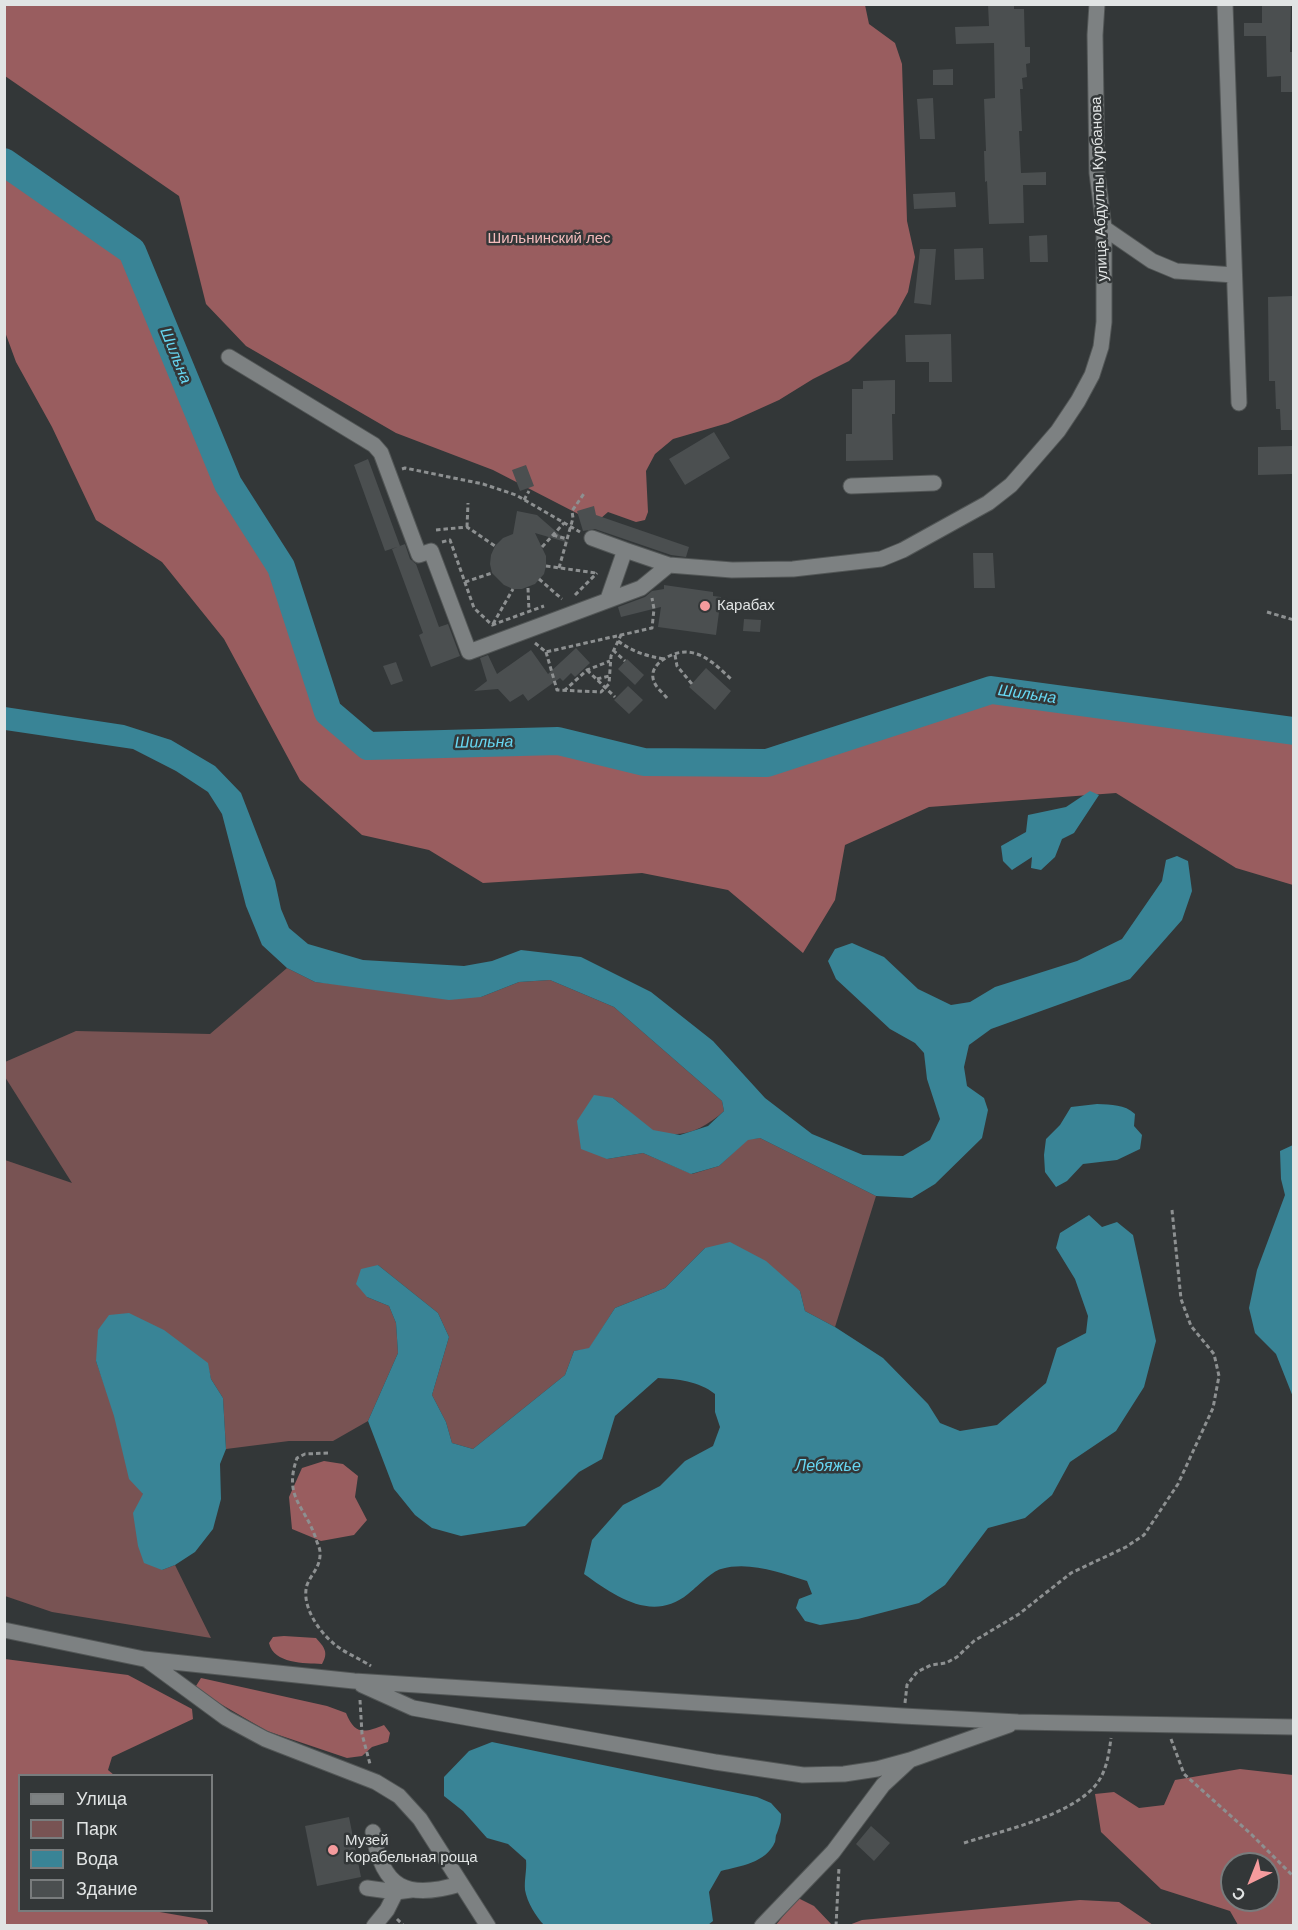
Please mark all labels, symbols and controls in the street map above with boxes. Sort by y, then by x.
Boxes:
street label: улица Абдуллы Курбанова [1088,96,1112,282]
park label: Шильнинский лес [487,230,611,248]
water label: Шильна [155,325,195,387]
place label: Карабах [717,597,775,615]
marker: Карабах [698,599,712,613]
water label: Шильна [997,681,1057,709]
water label: Шильна [454,733,514,753]
water label: Лебяжье [795,1457,861,1477]
legend [18,1774,213,1912]
text: Улица [76,1787,127,1811]
text: Парк [76,1817,117,1841]
place label: Музей Корабельная роща [345,1832,478,1867]
marker: Музей Корабельная роща [326,1843,340,1857]
text: Вода [76,1847,118,1871]
north arrow [1220,1852,1280,1912]
text: Здание [76,1877,137,1901]
text: С [1227,1882,1250,1906]

